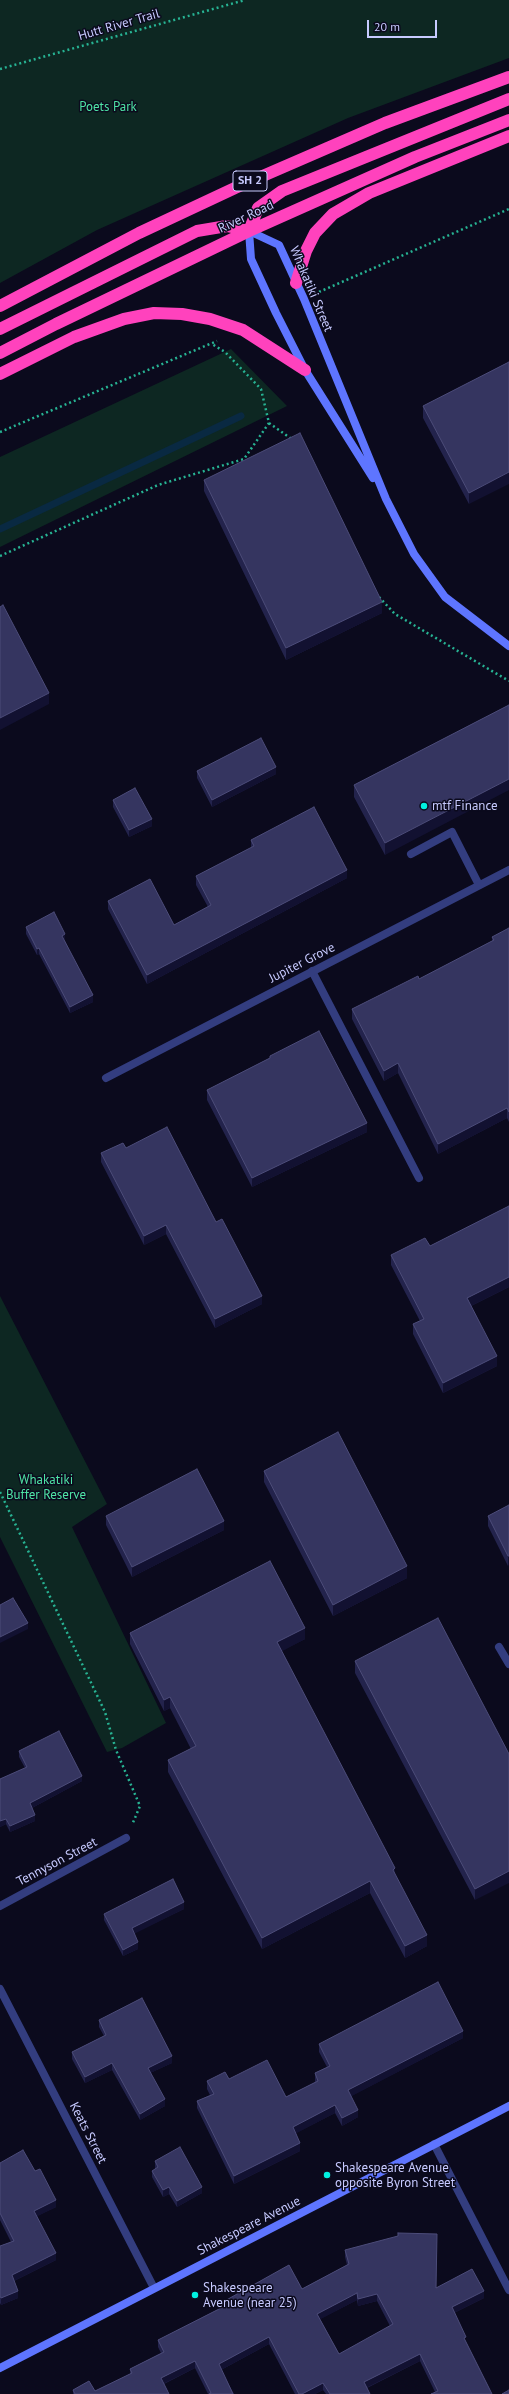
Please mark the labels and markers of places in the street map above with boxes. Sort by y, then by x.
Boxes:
place label: mtf Finance [432,798,498,814]
marker: mtf Finance [419,801,429,811]
place label: Shakespeare Avenue opposite Byron Street [335,2160,455,2191]
marker: Shakespeare Avenue opposite Byron Street [322,2170,332,2180]
place label: Shakespeare Avenue (near 25) [203,2280,297,2311]
marker: Shakespeare Avenue (near 25) [190,2290,200,2300]

